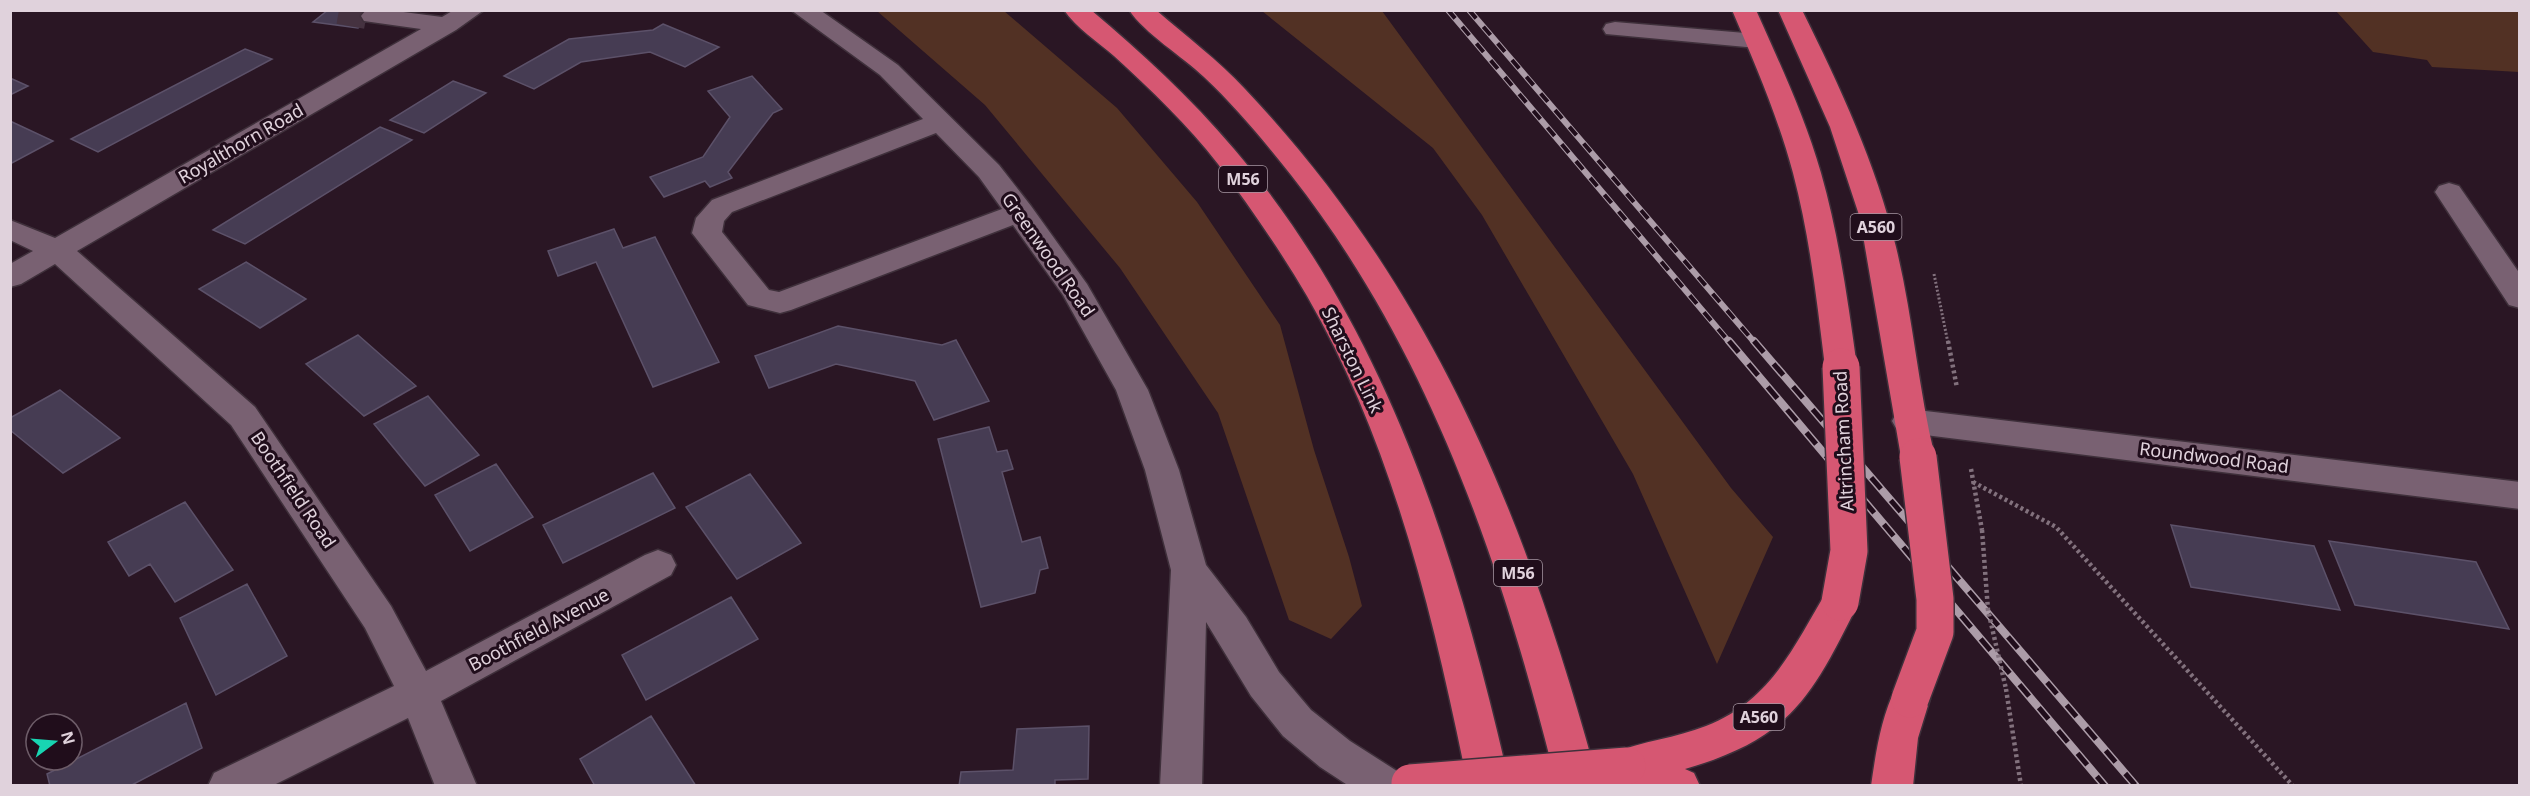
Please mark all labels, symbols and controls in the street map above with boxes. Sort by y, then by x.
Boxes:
street label: Royalthorn Road [174,98,307,189]
road number: M56 [1219,166,1267,192]
street label: Greenwood Road [997,188,1101,321]
road number: A560 [1850,214,1902,240]
street label: Sharston Link [1317,303,1389,417]
street label: Altrincham Road [1827,370,1859,512]
street label: Boothfield Road [246,426,342,552]
street label: Roundwood Road [2138,436,2290,478]
road number: M56 [1494,560,1542,586]
street label: Boothfield Avenue [464,582,613,676]
road number: A560 [1734,704,1784,730]
north arrow [24,712,84,772]
text: N [56,729,81,747]

